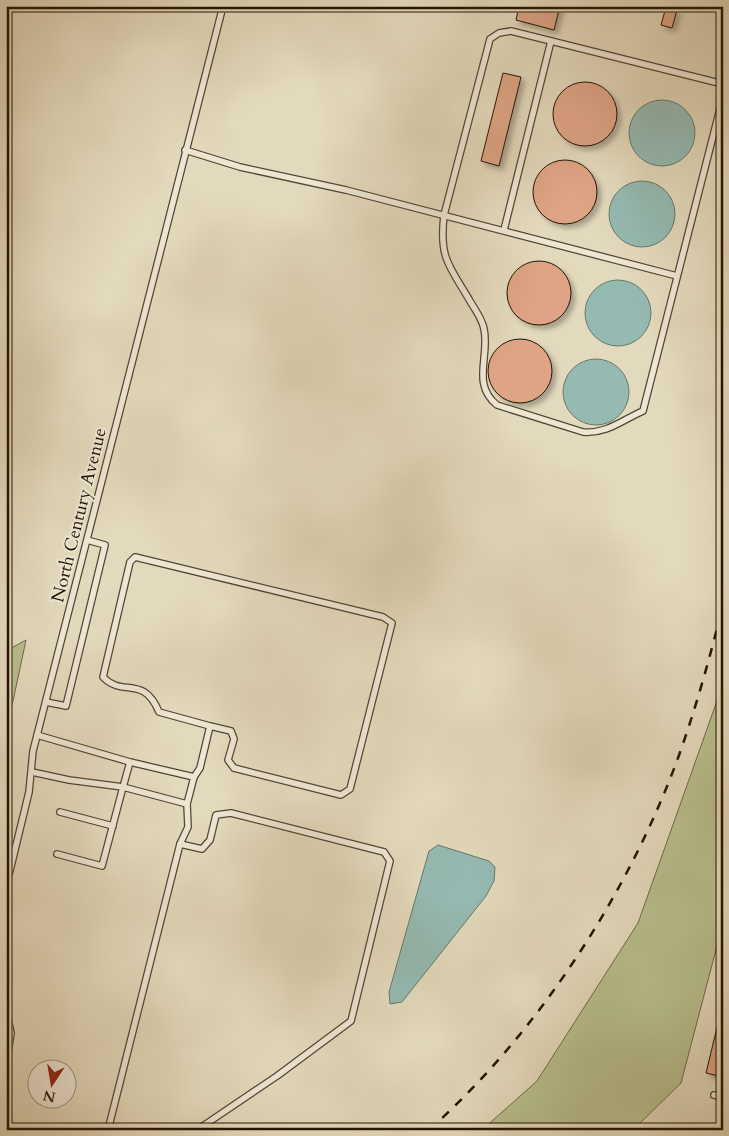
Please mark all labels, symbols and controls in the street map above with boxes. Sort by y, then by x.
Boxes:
street label: North Century Avenue [45,425,113,605]
north arrow [28,1058,78,1108]
text: N [41,1086,57,1107]

